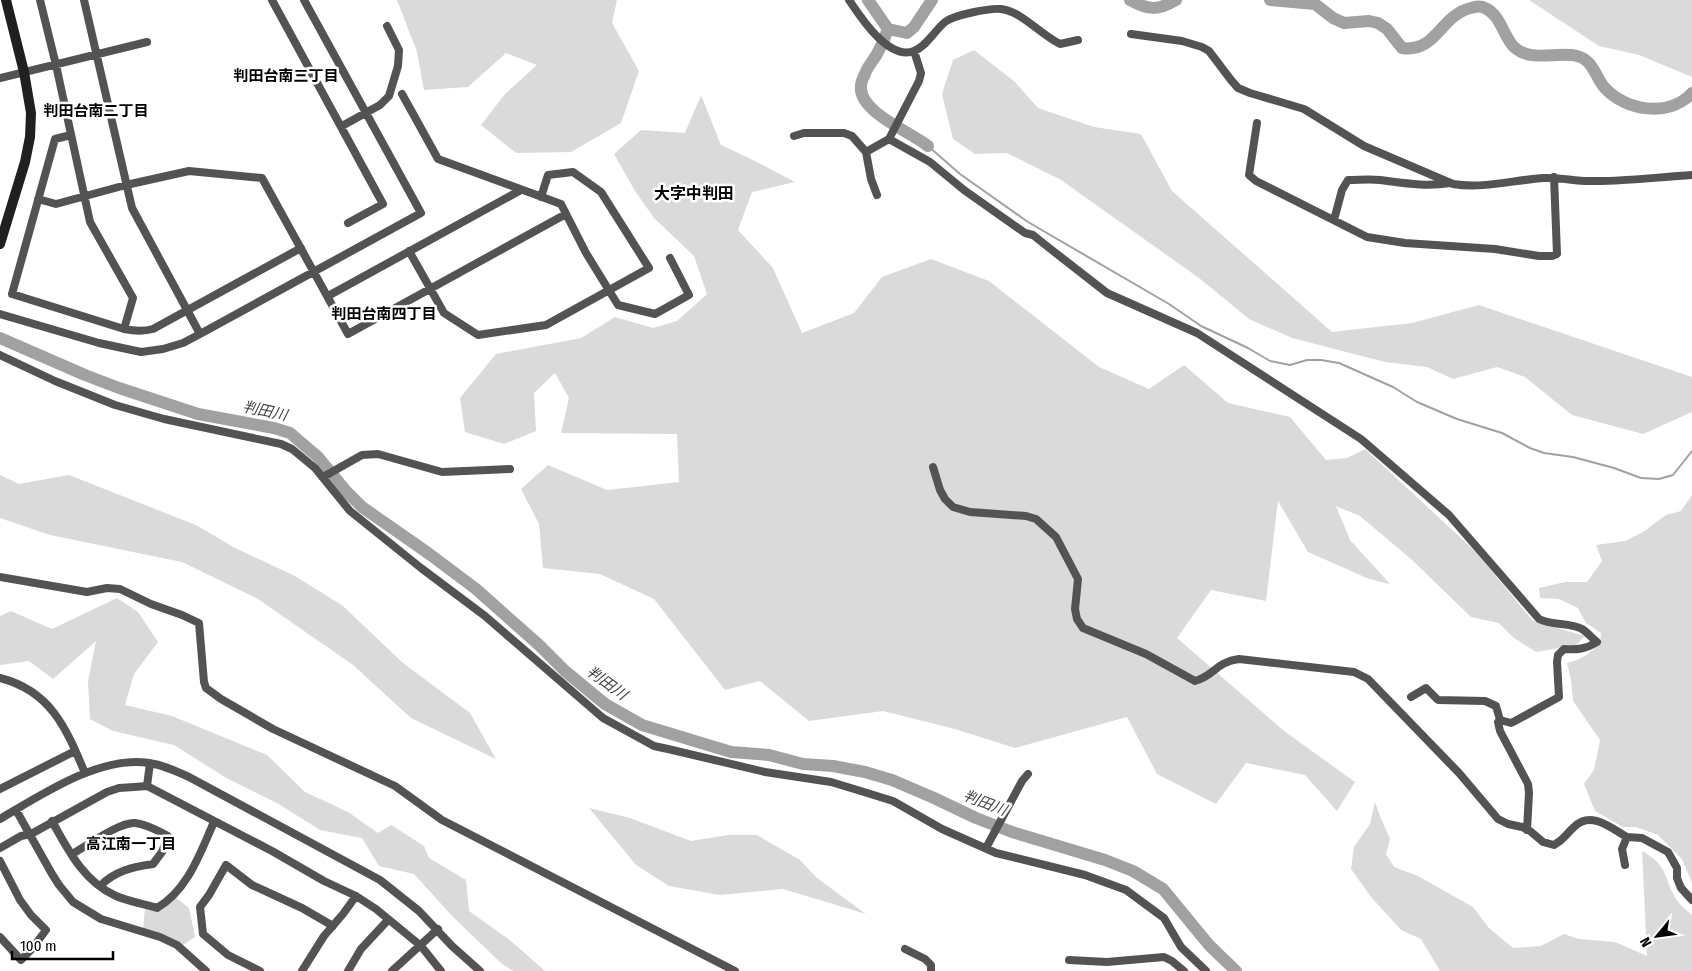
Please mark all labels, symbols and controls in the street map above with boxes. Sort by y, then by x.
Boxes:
district label: 判田台南三丁目 [233,67,339,85]
district label: 判田台南二丁目 [43,102,149,120]
district label: 大字中判田 [654,184,734,203]
district label: 判田台南四丁目 [331,305,437,323]
water label: 判田川 [241,398,291,425]
water label: 判田川 [584,662,632,705]
water label: 判田川 [961,787,1011,820]
district label: 高江南一丁目 [86,835,176,853]
north arrow [1632,911,1682,961]
scale bar [12,928,114,960]
text: N [1637,934,1656,950]
text: 100 m [20,937,57,955]

